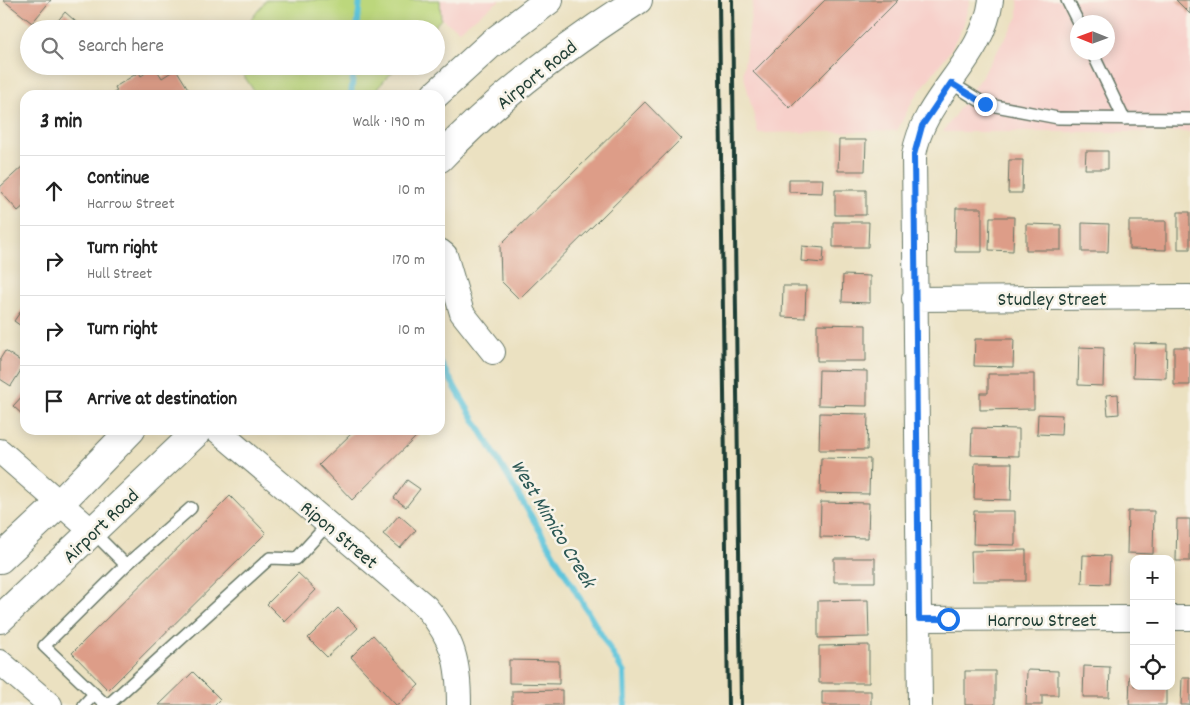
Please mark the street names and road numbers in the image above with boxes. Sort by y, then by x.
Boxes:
street label: Airport Road [491,35,584,118]
street label: Studley Street [997,287,1107,315]
street label: Airport Road [58,483,147,571]
street label: Ripon Street [293,495,383,577]
street label: Harrow Street [987,608,1097,636]

